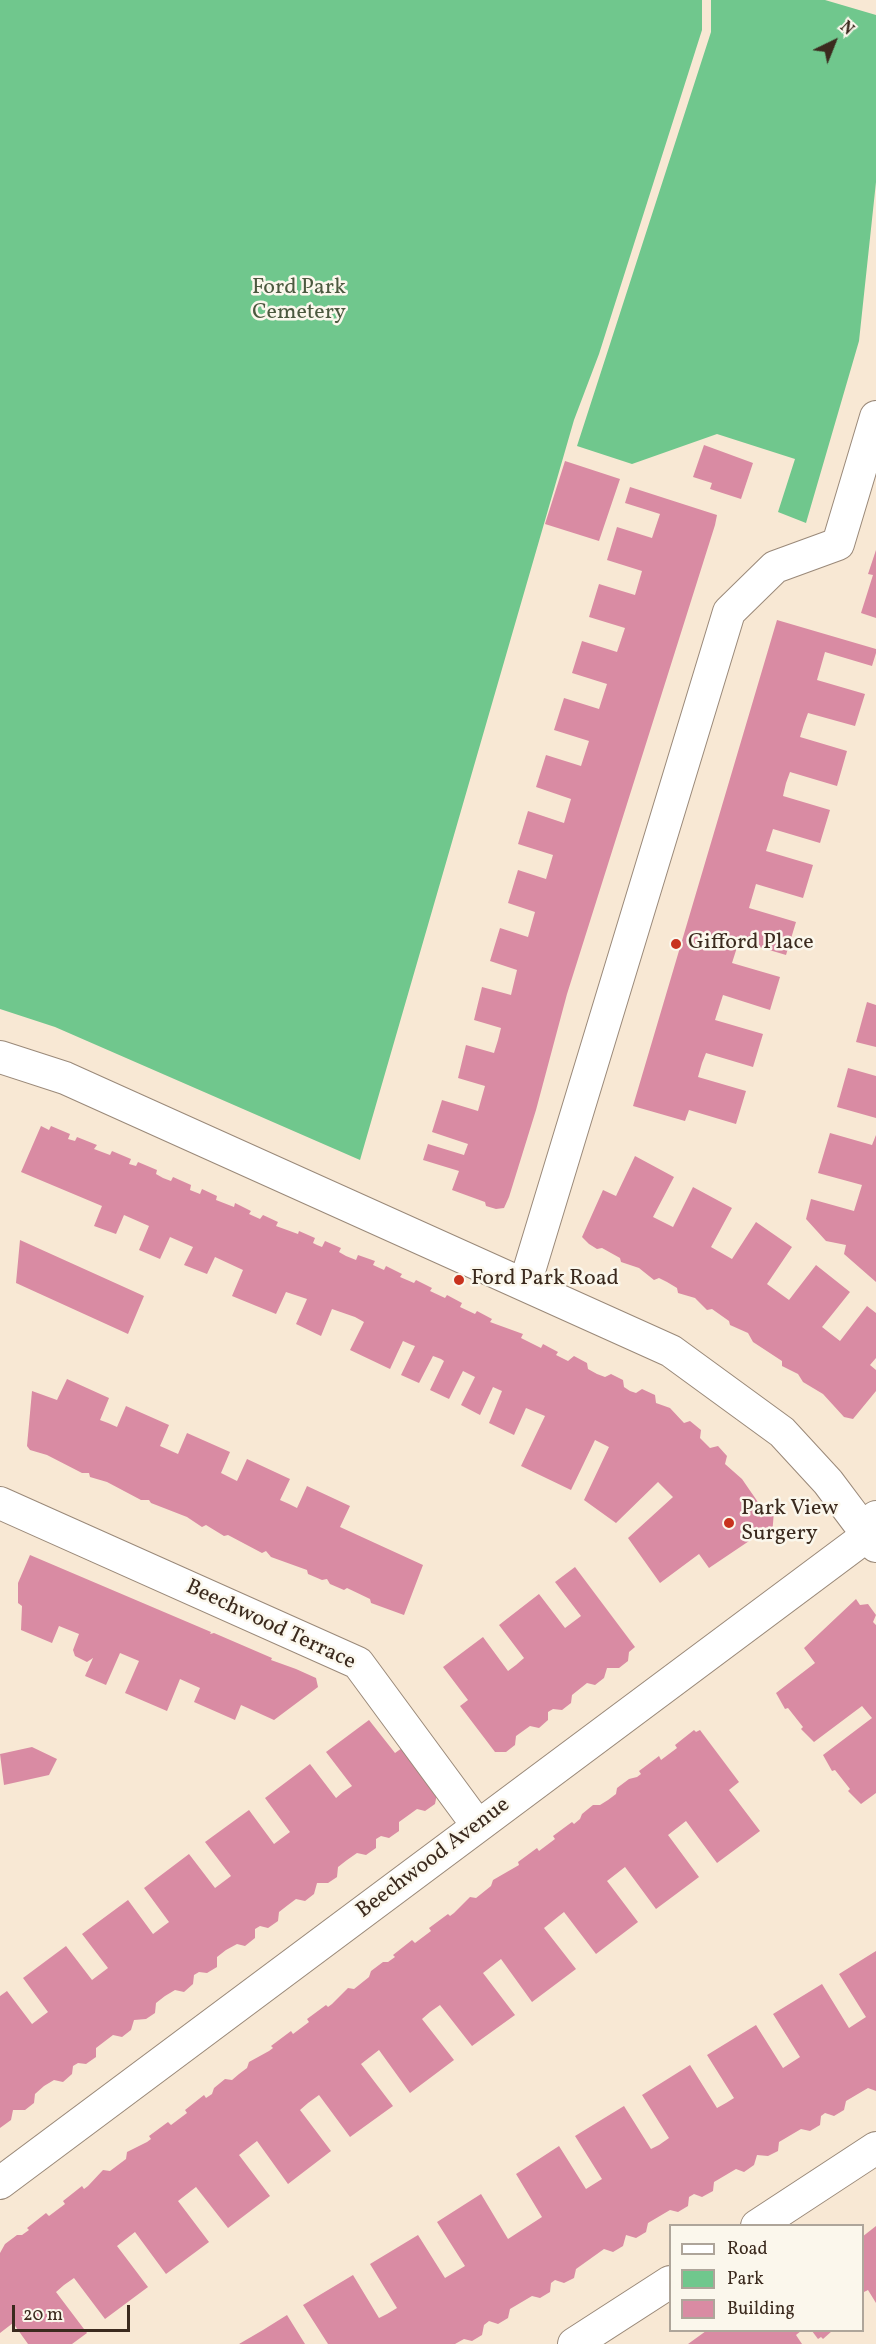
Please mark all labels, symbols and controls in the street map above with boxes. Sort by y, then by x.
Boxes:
north arrow [804,12,864,72]
text: N [835,17,858,41]
park label: Ford Park Cemetery [252,276,346,328]
place label: Gifford Place [688,931,814,957]
marker: Gifford Place [669,937,683,951]
place label: Ford Park Road [471,1267,619,1293]
marker: Ford Park Road [452,1273,466,1287]
place label: Park View Surgery [741,1497,838,1548]
marker: Park View Surgery [722,1516,736,1530]
street label: Beechwood Terrace [181,1575,359,1677]
street label: Beechwood Avenue [352,1793,516,1925]
legend [669,2224,864,2332]
text: Road [727,2237,768,2262]
text: Park [727,2267,764,2292]
scale bar [15,2293,134,2331]
text: Building [727,2297,795,2322]
text: 20 m [23,2303,63,2328]

